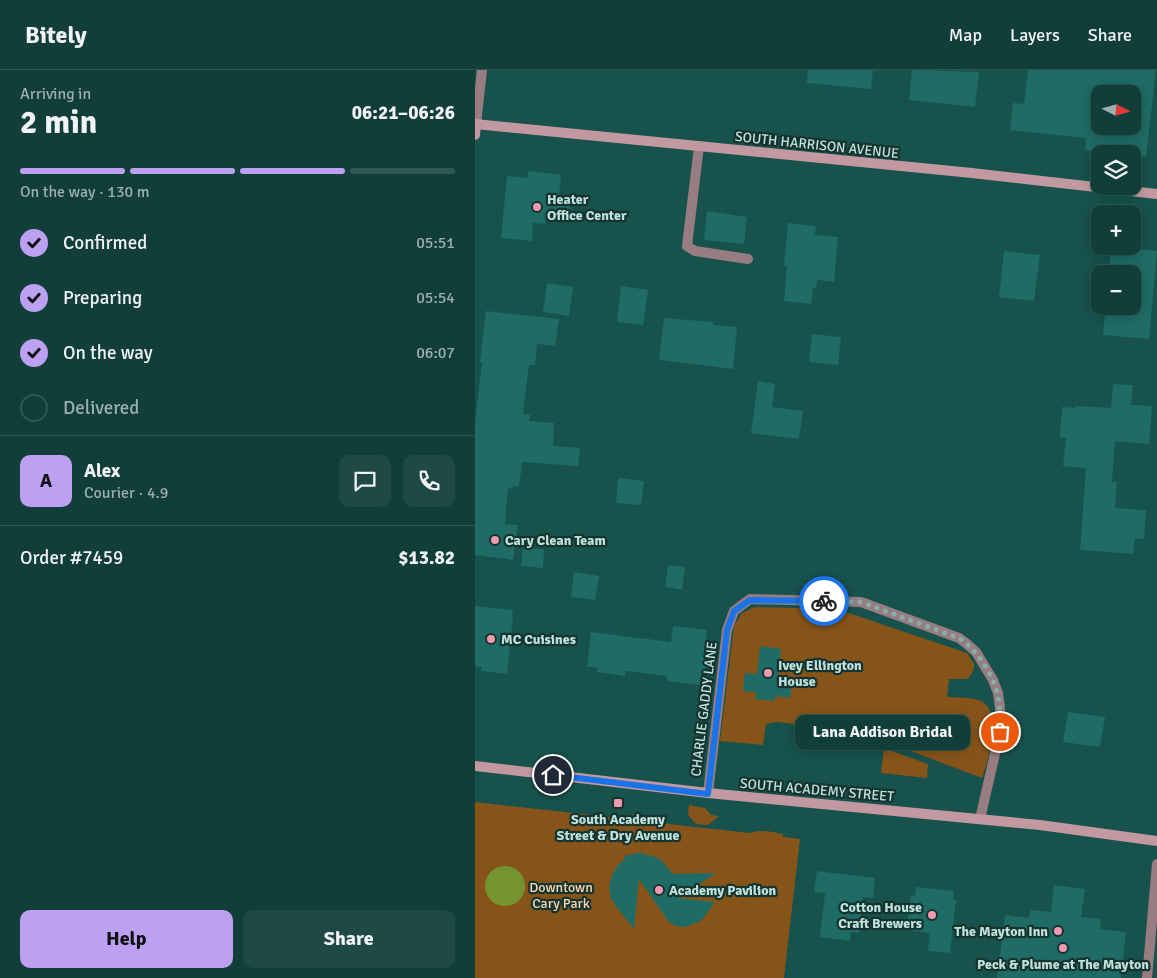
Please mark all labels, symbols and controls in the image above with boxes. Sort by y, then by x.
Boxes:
text: Bitely [25,20,87,50]
text: Map [949,24,982,46]
text: Layers [1010,24,1060,46]
text: Share [1088,24,1132,46]
text: Arriving in [20,84,91,104]
north arrow [1091,85,1141,135]
map controls [1091,85,1141,315]
text: 06:21–06:26 [352,101,455,125]
text: 2 min [20,103,97,142]
street label: SOUTH HARRISON AVENUE [734,128,900,162]
button: layers [1091,145,1141,195]
text: On the way · 130 m [20,182,150,202]
place label: Heater Office Center [547,191,627,224]
marker: Heater Office Center [531,201,543,213]
button: + [1091,205,1141,255]
icon: check [20,229,48,257]
text: Confirmed [63,231,147,255]
text: 05:51 [416,233,455,253]
button: − [1091,265,1141,315]
icon: check [20,284,48,312]
text: Preparing [63,286,142,310]
text: 05:54 [416,288,455,308]
icon: check [20,339,48,367]
text: On the way [63,341,153,365]
text: 06:07 [416,343,455,363]
text: Delivered [63,396,139,420]
button: chat [339,455,391,507]
button: phone [403,455,455,507]
text: Alex [84,459,120,483]
text: A [40,469,52,493]
text: Courier · 4.9 [84,483,168,503]
place label: Cary Clean Team [505,532,606,549]
marker: Cary Clean Team [489,534,501,546]
text: Order #7459 [20,546,123,570]
text: $13.82 [398,546,455,570]
courier [799,576,849,626]
icon: bike [810,587,838,615]
place label: MC Cuisines [501,631,576,648]
marker: MC Cuisines [485,633,497,645]
street label: CHARLIE GADDY LANE [687,640,721,778]
place label: Ivey Ellington House [778,657,862,690]
marker: Ivey Ellington House [762,667,774,679]
pin [979,711,1021,753]
callout: Lana Addison Bridal [795,714,970,750]
icon: bag [986,718,1014,746]
text: Lana Addison Bridal [813,722,952,742]
pin [532,754,574,796]
icon: home [539,761,567,789]
street label: SOUTH ACADEMY STREET [739,775,895,805]
marker: South Academy Street & Dry Avenue [612,797,624,809]
place label: South Academy Street & Dry Avenue [557,811,679,844]
park label: Downtown Cary Park [529,879,593,912]
place label: Academy Pavilion [669,882,776,899]
marker: Academy Pavilion [653,884,665,896]
place label: Cotton House Craft Brewers [838,899,922,932]
marker: Cotton House Craft Brewers [926,909,938,921]
button: Help [20,910,233,968]
button: Share [243,910,455,968]
place label: The Mayton Inn [954,923,1048,940]
marker: The Mayton Inn [1052,925,1064,937]
marker: Peck & Plume at The Mayton [1057,942,1069,954]
place label: Peck & Plume at The Mayton [977,956,1149,973]

